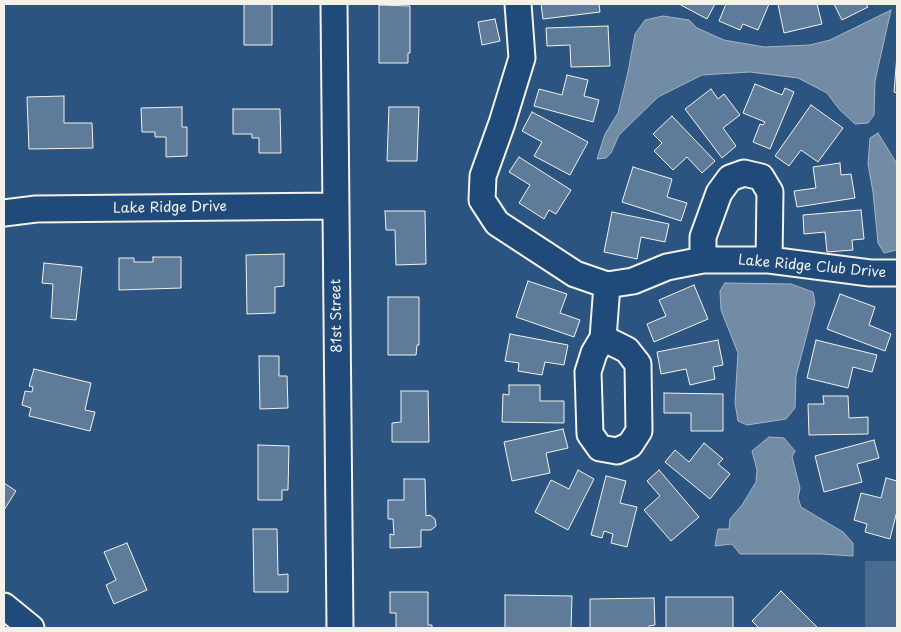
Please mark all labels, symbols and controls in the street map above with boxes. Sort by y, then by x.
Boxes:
street label: Lake Ridge Drive [113,199,227,217]
street label: Lake Ridge Club Drive [737,252,887,282]
street label: 81st Street [328,279,346,353]

